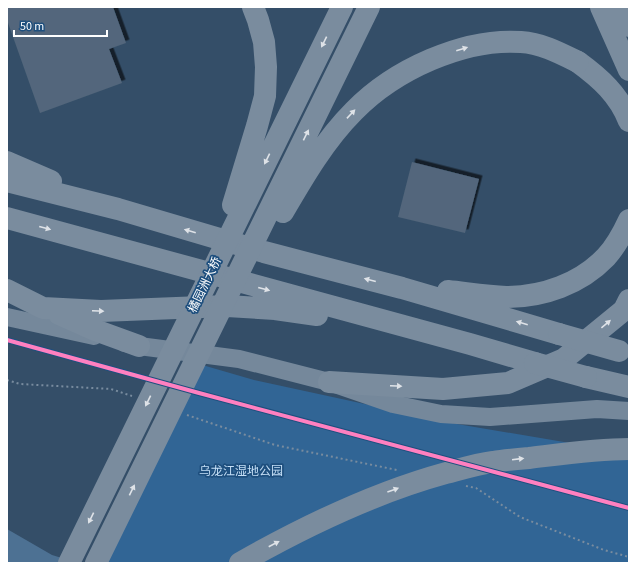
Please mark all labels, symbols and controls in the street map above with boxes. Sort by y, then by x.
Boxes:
scale bar [14,12,107,38]
text: 50 m [20,18,44,35]
one-way arrow [321,36,327,48]
one-way arrow [456,46,468,52]
one-way arrow [346,109,356,119]
one-way arrow [303,129,309,140]
one-way arrow [264,153,270,164]
one-way arrow [39,225,51,231]
one-way arrow [184,228,196,234]
street label: 橘园洲大桥 [184,254,226,316]
one-way arrow [363,277,375,283]
one-way arrow [258,286,271,292]
one-way arrow [92,308,105,314]
one-way arrow [515,320,527,326]
one-way arrow [601,320,611,329]
one-way arrow [390,382,402,389]
one-way arrow [145,395,151,407]
one-way arrow [512,456,524,462]
park label: 乌龙江湿地公园 [199,463,283,480]
one-way arrow [129,485,135,496]
one-way arrow [387,487,399,493]
one-way arrow [88,512,94,524]
one-way arrow [268,540,280,547]

